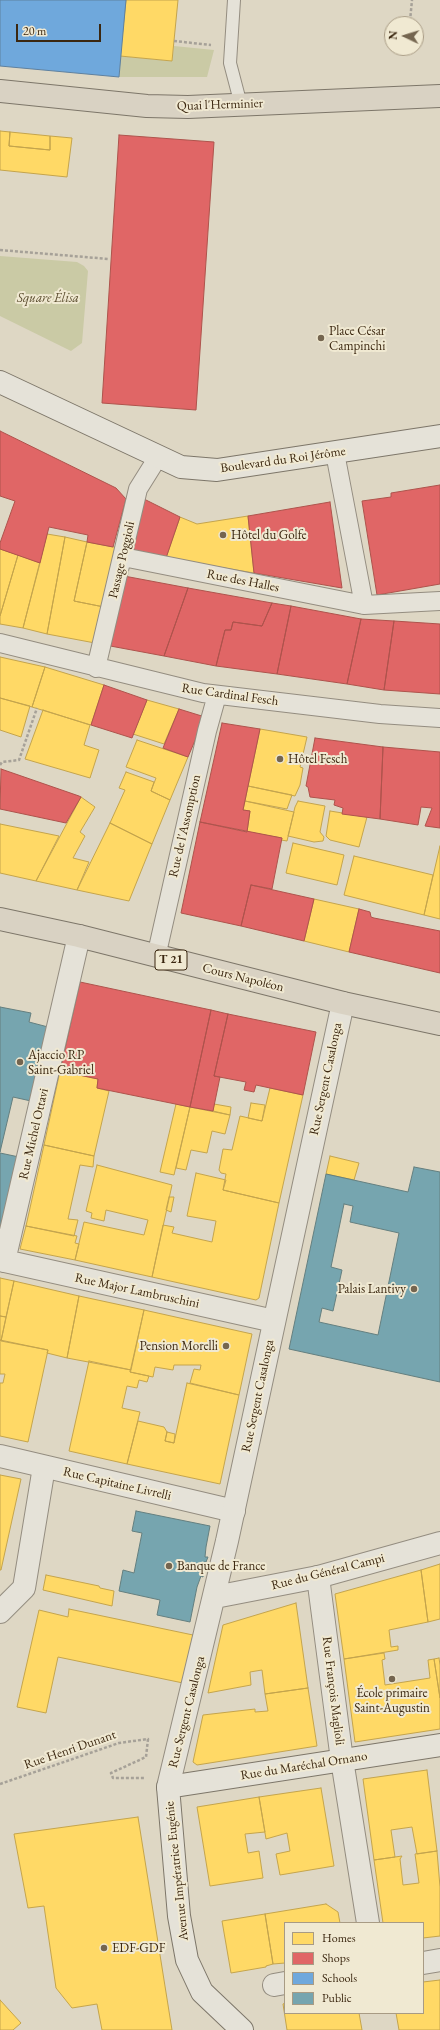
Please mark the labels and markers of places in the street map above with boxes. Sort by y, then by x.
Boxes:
place label: Place César Campinchi [329,323,385,354]
marker: Place César Campinchi [316,333,326,343]
place label: Hôtel du Golfe [231,527,307,543]
marker: Hôtel du Golfe [218,530,228,540]
place label: Hôtel Fesch [288,751,347,767]
marker: Hôtel Fesch [275,754,285,764]
place label: Ajaccio RP Saint-Gabriel [28,1047,94,1078]
marker: Ajaccio RP Saint-Gabriel [15,1057,25,1067]
place label: Palais Lantivy [338,1281,406,1297]
marker: Palais Lantivy [409,1284,419,1294]
place label: Pension Morelli [140,1338,218,1354]
marker: Pension Morelli [221,1341,231,1351]
place label: Banque de France [177,1558,265,1574]
marker: Banque de France [164,1561,174,1571]
marker: École primaire Saint-Augustin [387,1674,397,1684]
place label: École primaire Saint-Augustin [354,1685,430,1716]
place label: EDF-GDF [112,1940,165,1956]
marker: EDF-GDF [99,1943,109,1953]

